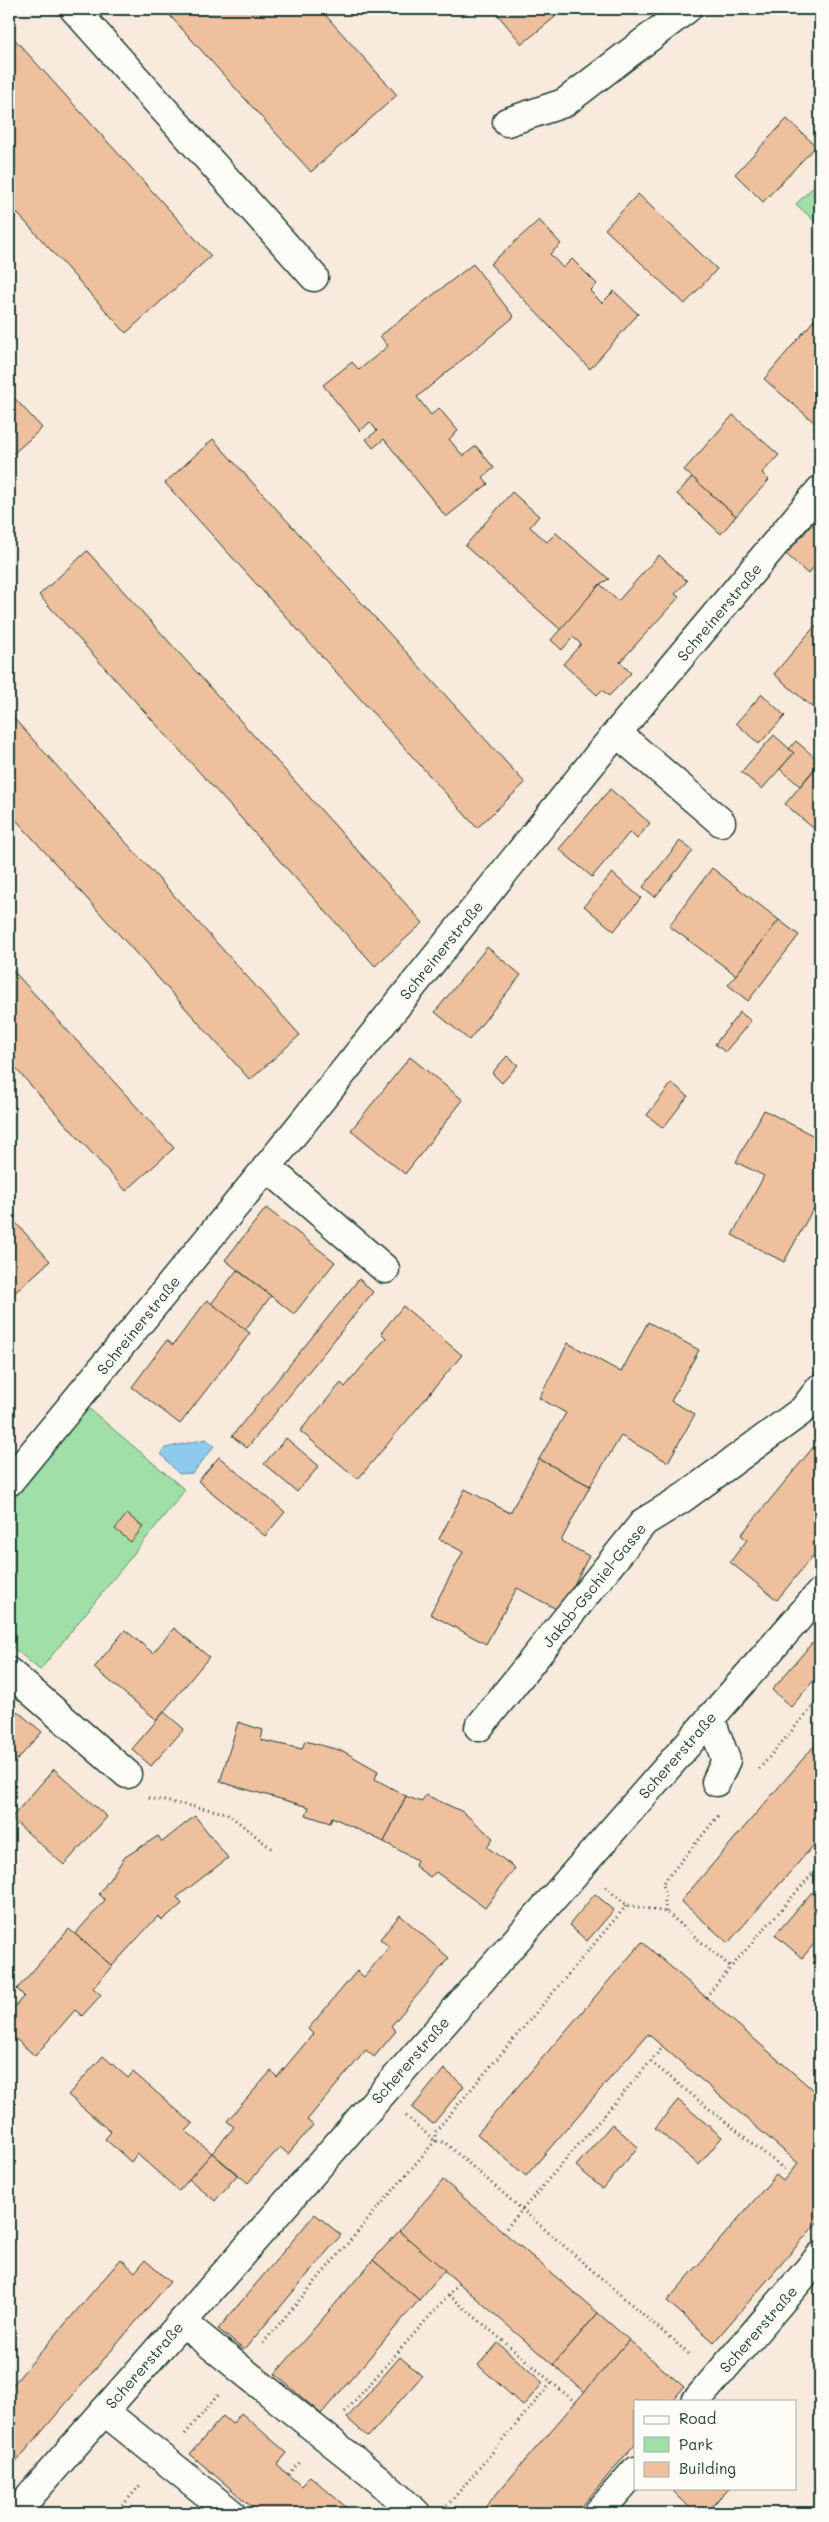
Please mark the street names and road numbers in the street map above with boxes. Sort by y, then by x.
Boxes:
street label: Schreinerstraße [672,559,766,665]
street label: Schreinerstraße [395,896,487,1004]
street label: Schreinerstraße [92,1271,184,1379]
street label: Jakob-Gschiel-Gasse [538,1519,650,1651]
street label: Schererstraße [634,1707,720,1803]
street label: Schererstraße [367,2012,453,2108]
street label: Schererstraße [715,2281,801,2377]
street label: Schererstraße [101,2317,187,2413]

